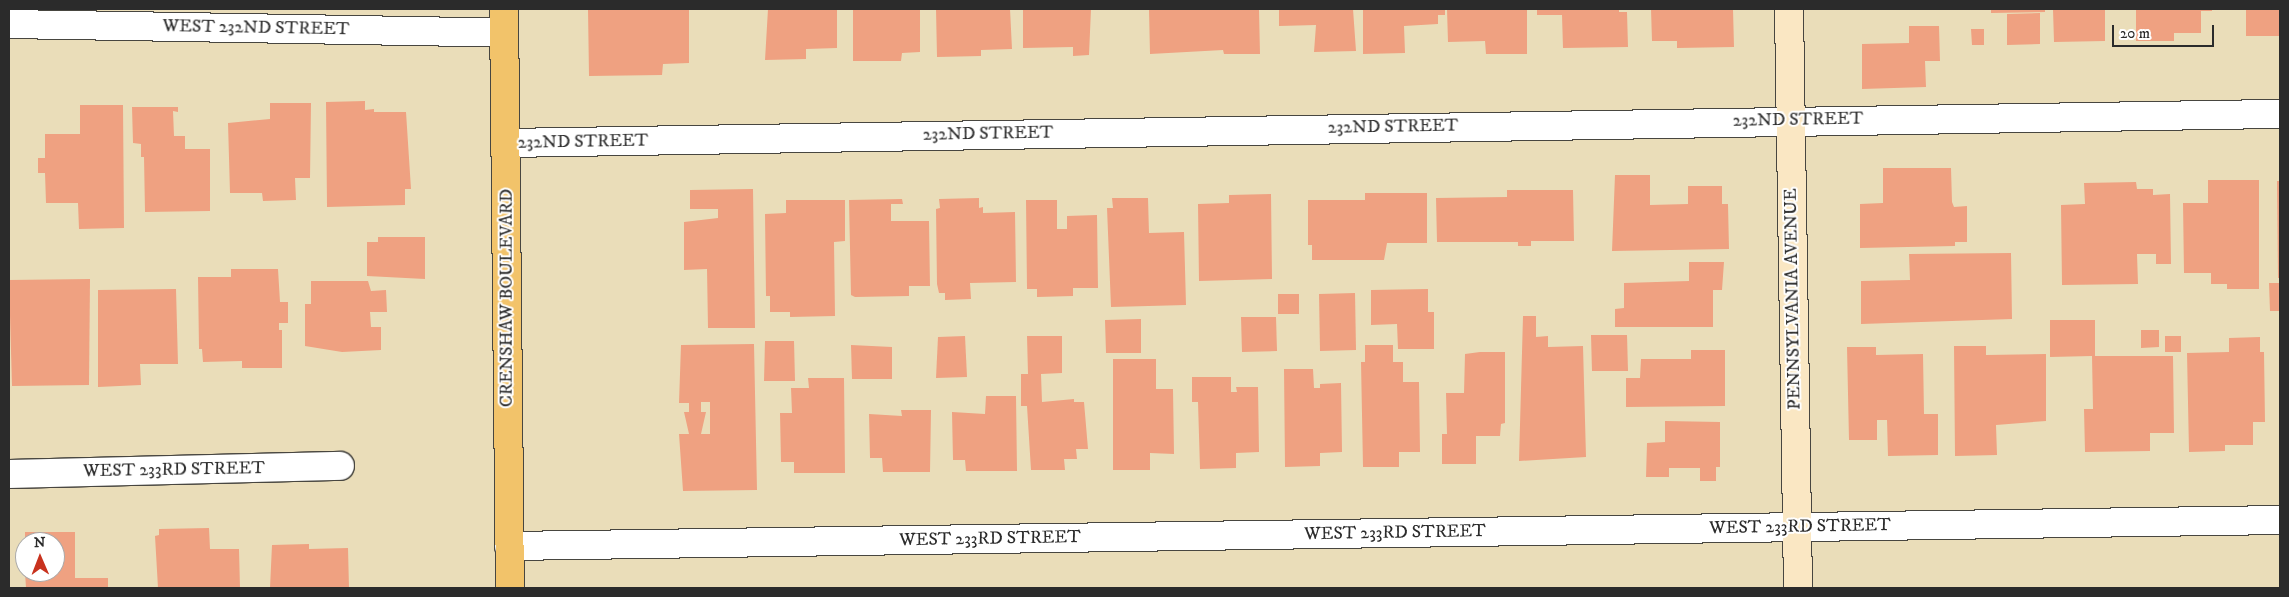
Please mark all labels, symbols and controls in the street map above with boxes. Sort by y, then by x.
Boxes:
scale bar [2114,15,2216,47]
street label: WEST 232ND STREET [162,16,350,40]
text: 20 m [2120,24,2150,43]
street label: 232ND STREET [1733,108,1863,132]
street label: 232ND STREET [1328,115,1458,139]
street label: 232ND STREET [923,122,1053,146]
street label: 232ND STREET [518,130,648,154]
street label: PENNSYLVANIA AVENUE [1780,188,1806,410]
street label: CRENSHAW BOULEVARD [496,189,518,407]
street label: WEST 233RD STREET [83,458,265,482]
street label: WEST 233RD STREET [1709,515,1891,539]
street label: WEST 233RD STREET [1304,521,1486,545]
street label: WEST 233RD STREET [899,527,1081,551]
north arrow [15,532,65,582]
text: N [34,534,46,552]

